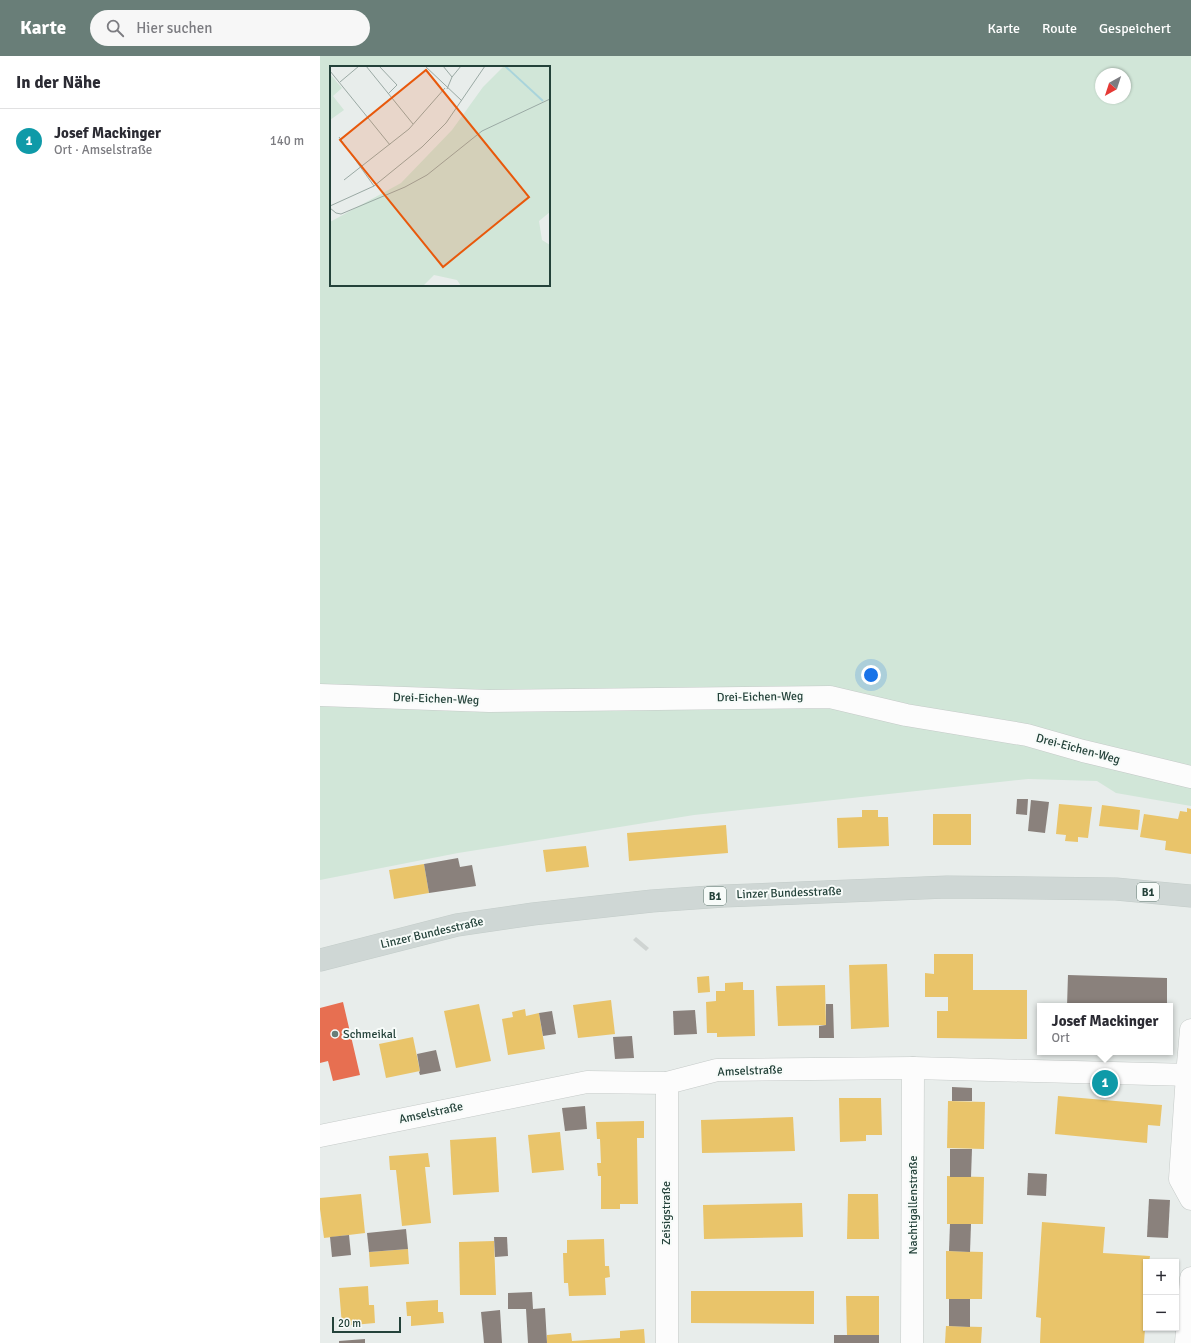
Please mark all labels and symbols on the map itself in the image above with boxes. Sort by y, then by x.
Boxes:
inset map [330,66,550,286]
north arrow [1095,68,1131,104]
your location [861,665,881,685]
street label: Drei-Eichen-Weg [717,689,803,705]
street label: Drei-Eichen-Weg [393,690,479,708]
street label: Drei-Eichen-Weg [1034,731,1122,767]
road number: B1 [1137,883,1159,901]
street label: Linzer Bundesstraße [736,884,842,902]
road number: B1 [704,887,726,905]
street label: Linzer Bundesstraße [379,914,485,952]
place label: Schmeikal [343,1027,397,1042]
marker: Schmeikal [330,1029,340,1039]
street label: Amselstraße [717,1062,783,1080]
pin: 1 [1092,1068,1118,1098]
street label: Amselstraße [398,1099,464,1127]
street label: Nachtigallenstraße [906,1155,921,1255]
street label: Zeisigstraße [659,1181,674,1245]
scale bar [332,1315,401,1334]

